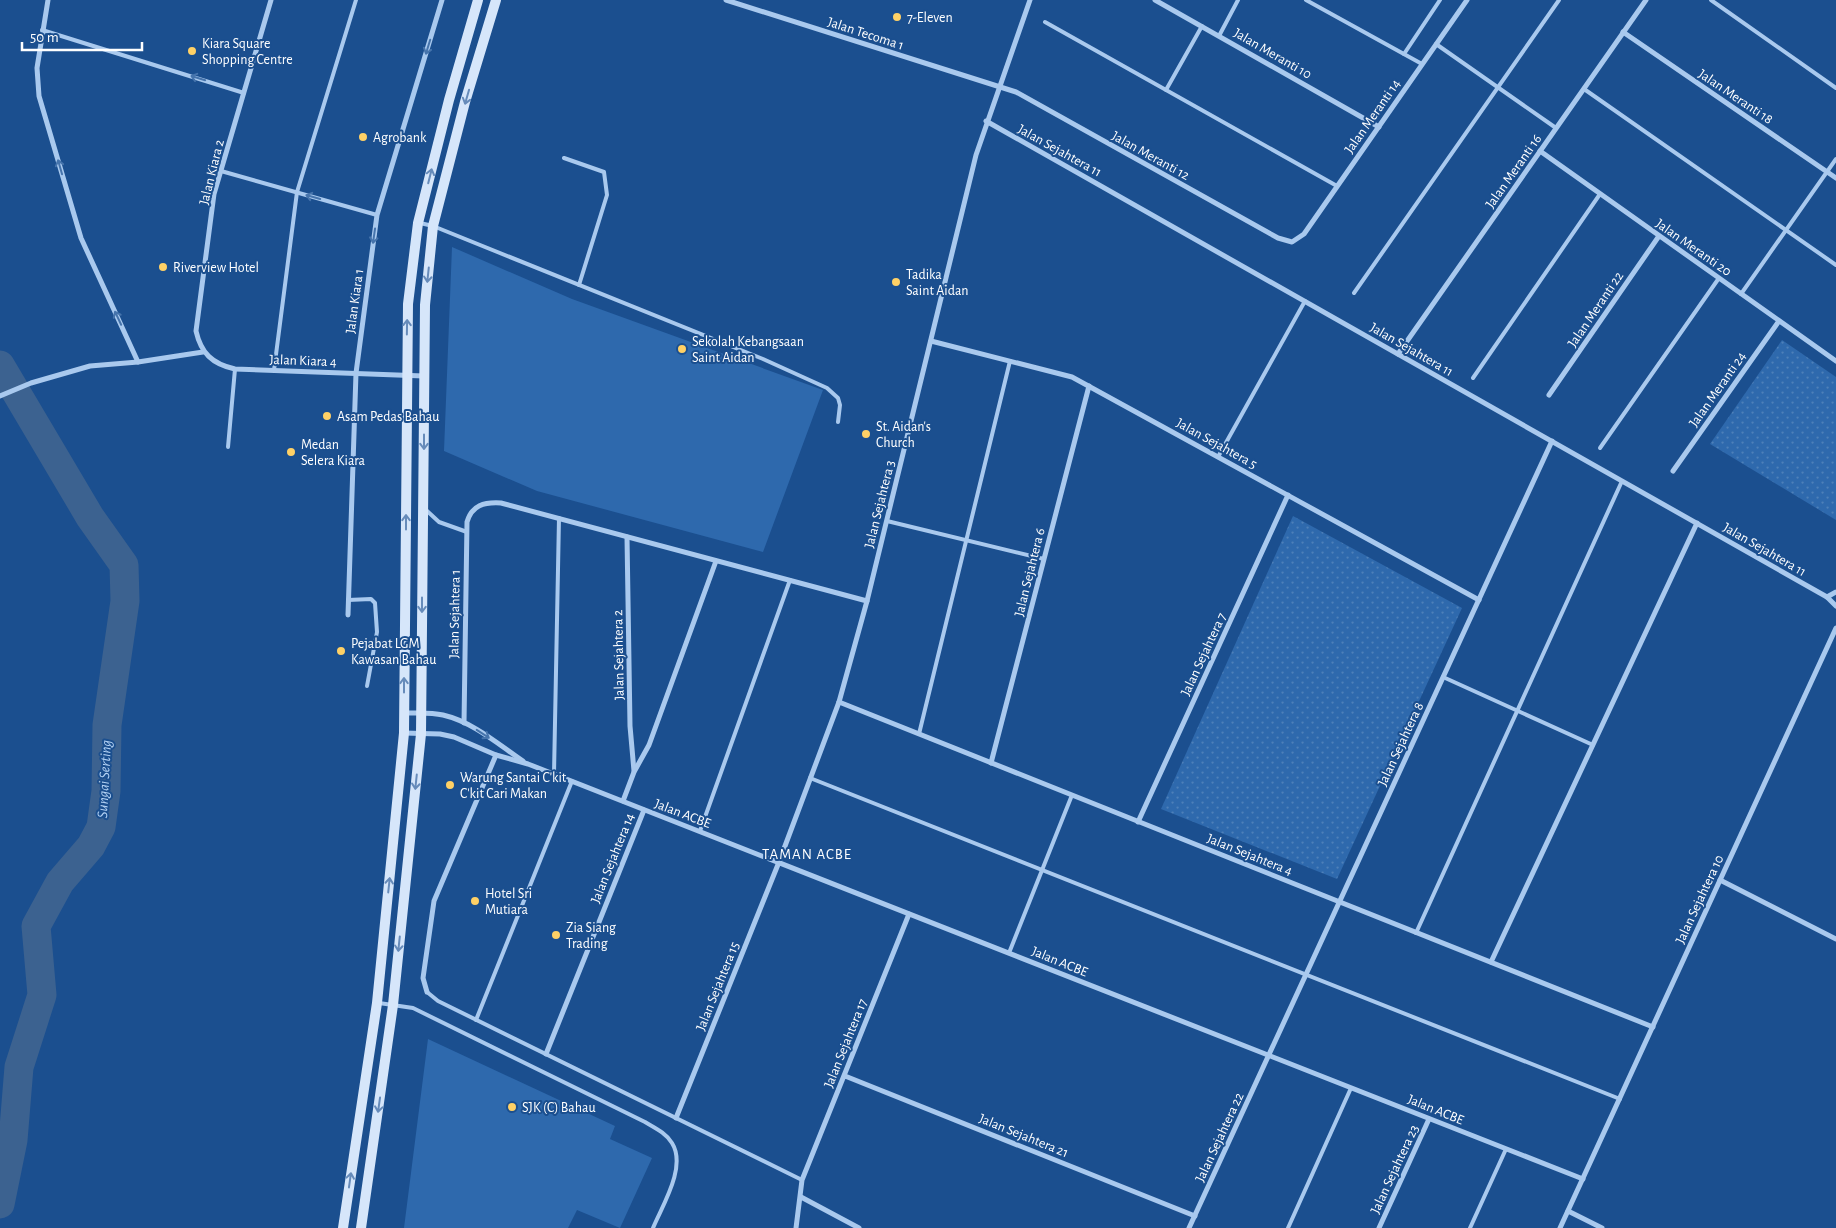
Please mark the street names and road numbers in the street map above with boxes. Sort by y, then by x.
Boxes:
street label: Jalan Tecoma 1 [826,15,905,53]
street label: Jalan Meranti 10 [1231,26,1314,82]
street label: Jalan Meranti 18 [1696,67,1775,127]
street label: Jalan Meranti 14 [1342,77,1404,156]
street label: Jalan Sejahtera 11 [1015,122,1104,180]
street label: Jalan Meranti 12 [1109,129,1192,183]
street label: Jalan Meranti 16 [1483,132,1544,211]
street label: Jalan Kiara 2 [197,138,227,206]
street label: Jalan Meranti 20 [1653,217,1734,279]
street label: Jalan Kiara 1 [344,268,366,334]
street label: Jalan Meranti 22 [1565,269,1626,350]
street label: Jalan Sejahtera 11 [1367,320,1456,379]
street label: Jalan Meranti 24 [1687,349,1749,430]
street label: Jalan Kiara 4 [269,353,337,369]
street label: Jalan Sejahtera 5 [1174,416,1259,472]
street label: Jalan Sejahtera 3 [862,459,898,549]
street label: Jalan Sejahtera 11 [1720,520,1809,579]
street label: Jalan Sejahtera 6 [1012,527,1048,618]
street label: Jalan Sejahtera 1 [447,570,463,659]
street label: Jalan Sejahtera 2 [611,610,627,700]
street label: Jalan Sejahtera 7 [1179,611,1229,698]
street label: Jalan Sejahtera 8 [1375,700,1426,788]
street label: Jalan ACBE [652,797,713,831]
street label: Jalan Sejahtera 14 [589,811,637,905]
street label: Jalan Sejahtera 4 [1205,831,1295,879]
street label: Jalan Sejahtera 10 [1673,853,1727,946]
street label: Jalan Sejahtera 15 [694,940,742,1033]
street label: Jalan ACBE [1030,944,1090,980]
street label: Jalan Sejahtera 17 [822,997,870,1090]
street label: Jalan Sejahtera 22 [1193,1091,1247,1184]
street label: Jalan ACBE [1406,1092,1466,1128]
street label: Jalan Sejahtera 21 [977,1112,1070,1160]
street label: Jalan Sejahtera 23 [1368,1123,1422,1216]

